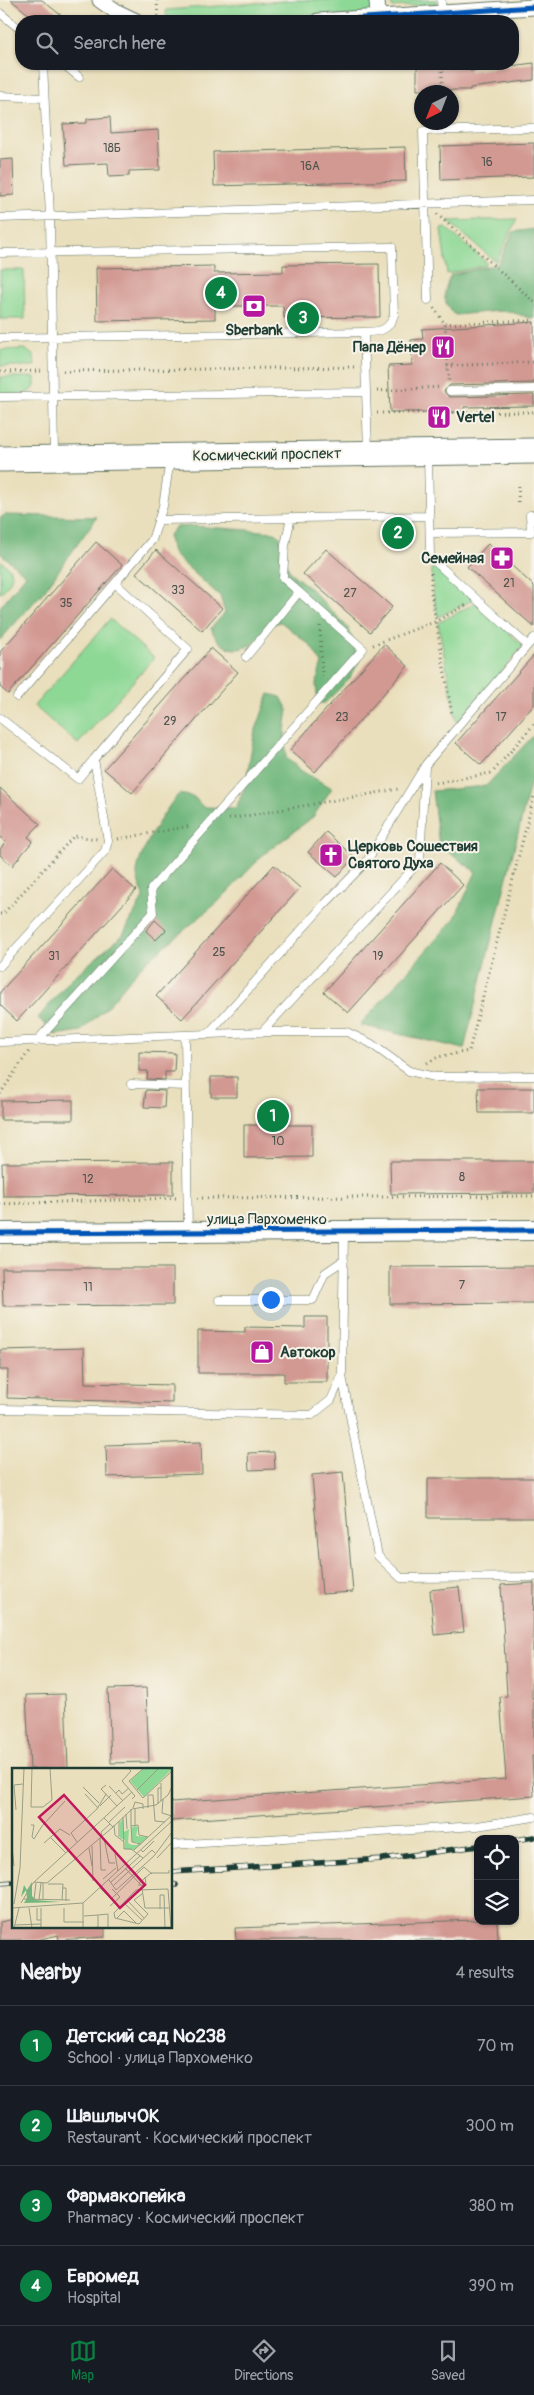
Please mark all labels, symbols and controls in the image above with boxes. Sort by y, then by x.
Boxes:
search box [15,15,519,70]
icon: search [33,29,61,57]
text: Search here [73,31,166,55]
north arrow [414,85,459,130]
house number: 18Б [103,141,121,156]
house number: 16 [481,155,493,170]
house number: 16А [300,159,320,174]
pin: 4 [205,274,237,312]
bank icon: Sberbank [241,293,267,319]
pin: 3 [287,299,319,337]
place label: Sberbank [225,321,283,340]
restaurant icon: Папа Дёнер [430,334,456,360]
place label: Папа Дёнер [353,338,426,357]
restaurant icon: Vertel [426,404,452,430]
place label: Vertel [456,408,495,427]
street label: Космический проспект [192,444,342,466]
pin: 2 [382,514,414,552]
pharmacy icon: Семейная [489,545,515,571]
place label: Семейная [421,549,484,568]
house number: 21 [503,576,515,591]
house number: 33 [171,583,185,598]
house number: 27 [343,586,357,601]
house number: 35 [59,596,73,611]
house number: 23 [335,710,349,725]
house number: 17 [495,710,507,725]
house number: 29 [164,714,176,729]
place label: Церковь Сошествия Святого Духа [348,837,478,873]
church icon: Церковь Сошествия Святого Духа [318,842,344,868]
house number: 25 [212,945,226,960]
house number: 31 [48,949,60,964]
house number: 19 [373,949,383,964]
pin: 1 [257,1097,289,1135]
house number: 10 [272,1134,284,1149]
house number: 8 [459,1170,465,1185]
house number: 12 [82,1172,94,1187]
street label: улица Пархоменко [206,1210,327,1229]
house number: 7 [459,1278,466,1293]
house number: 11 [83,1280,93,1295]
your location [258,1287,284,1313]
shop icon: Автокор [249,1339,275,1365]
place label: Автокор [280,1343,336,1362]
inset map [12,1768,172,1928]
map controls [474,1835,519,1925]
button: locate [474,1835,519,1880]
button: layers [474,1880,519,1925]
text: Nearby [20,1959,81,1986]
text: 4 results [456,1963,514,1983]
text: Детский сад №238 [67,2024,226,2048]
text: 1 [33,2036,39,2056]
text: 70 m [477,2036,514,2056]
text: School · улица Пархоменко [67,2048,253,2068]
text: ШашлычОК [67,2104,160,2128]
text: 2 [32,2116,40,2136]
text: 300 m [466,2116,514,2136]
text: Restaurant · Космический проспект [67,2128,312,2148]
text: Фармакопейка [67,2184,186,2208]
text: 3 [32,2196,40,2216]
text: 380 m [468,2196,514,2216]
text: Pharmacy · Космический проспект [67,2208,304,2228]
text: Евромед [67,2264,139,2288]
text: 4 [31,2276,41,2296]
text: 390 m [468,2276,514,2296]
text: Hospital [67,2288,121,2308]
tab: Map [69,2337,97,2384]
tab: Directions [234,2337,293,2384]
tab: Saved [431,2337,465,2384]

